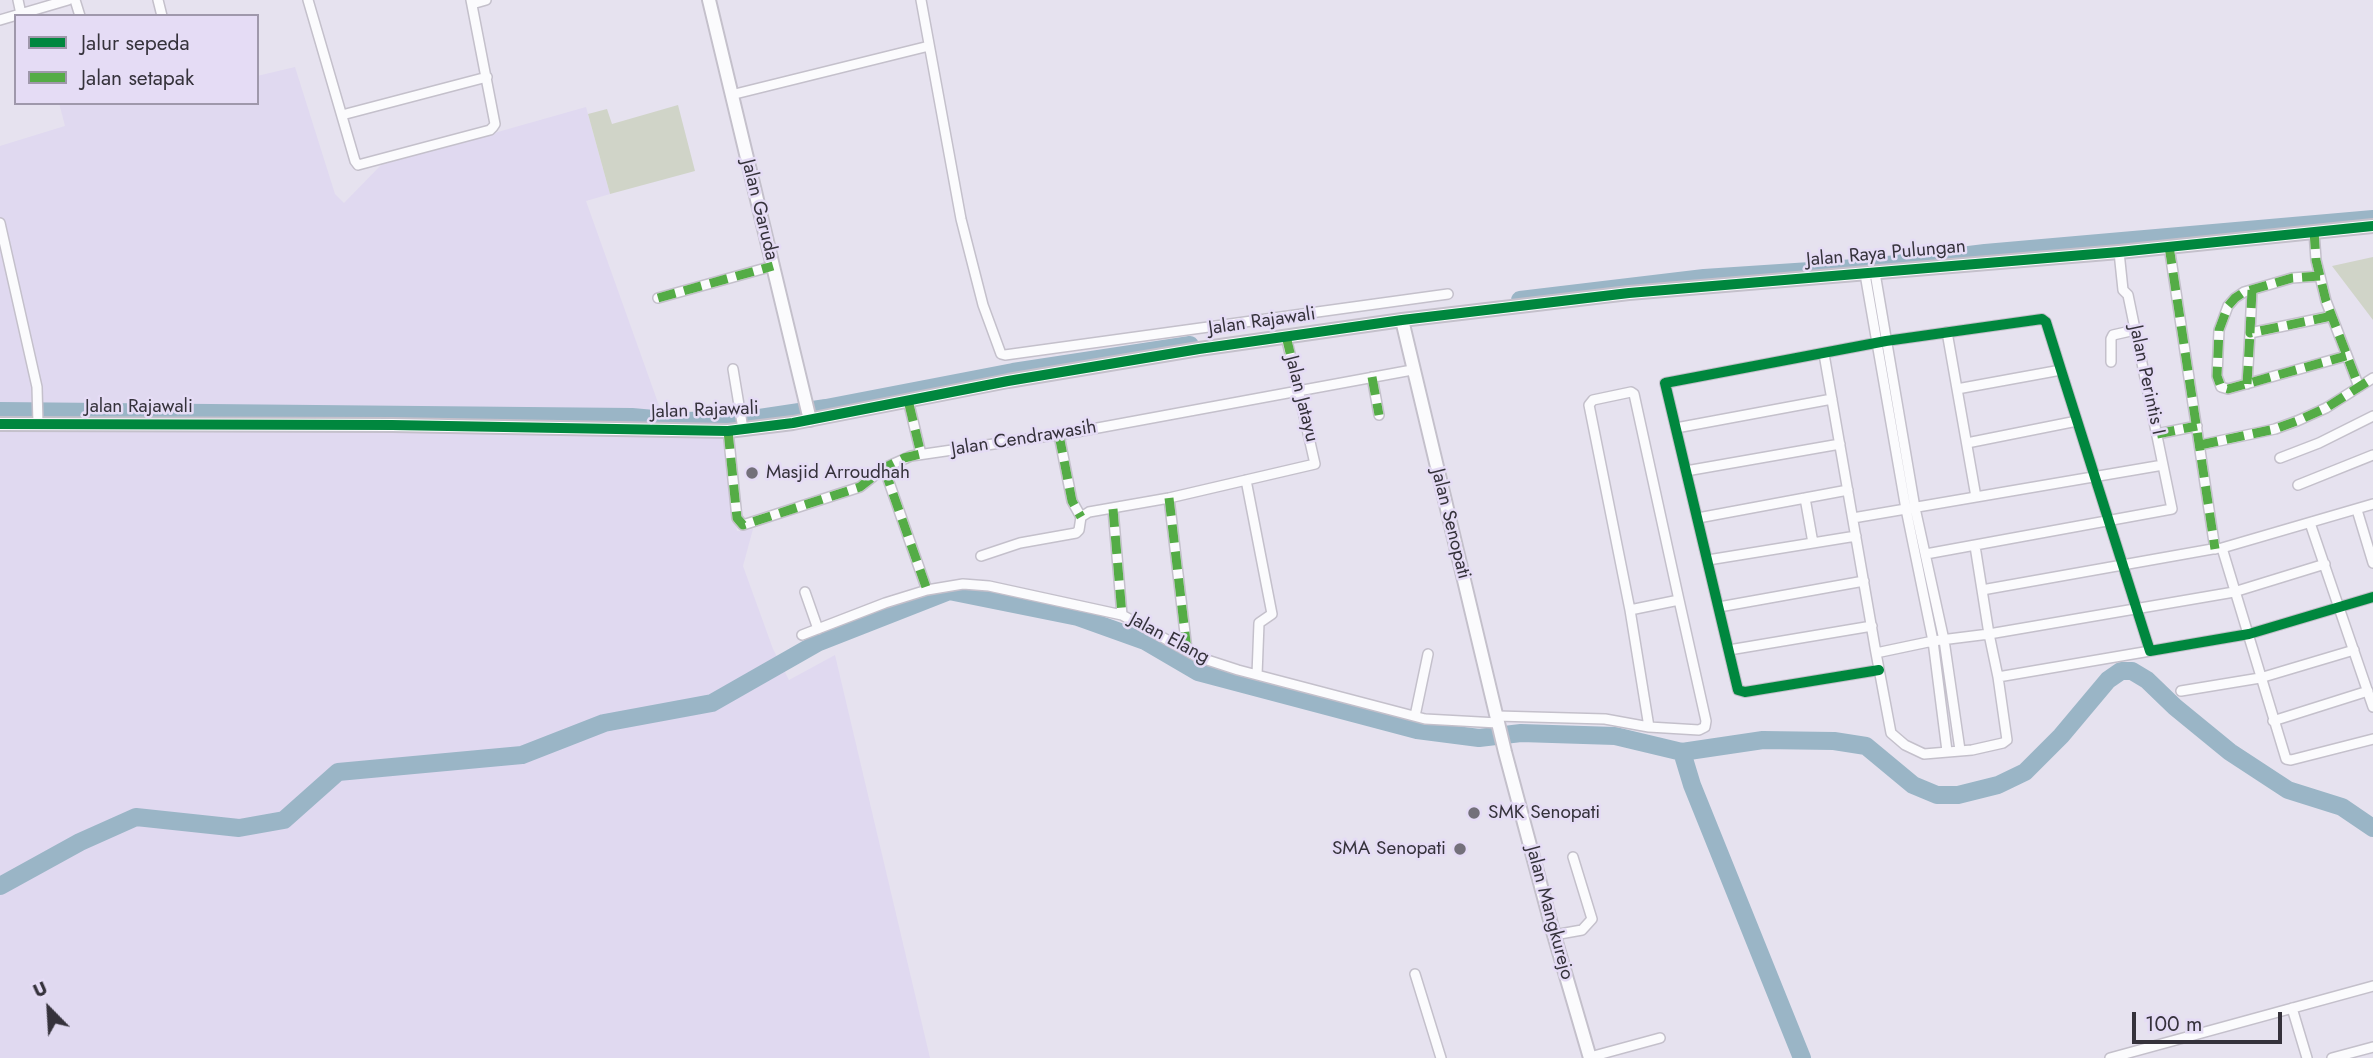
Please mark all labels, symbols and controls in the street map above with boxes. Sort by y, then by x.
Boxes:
legend [14,14,259,105]
text: Jalur sepeda [81,28,190,58]
text: Jalan setapak [81,63,194,93]
street label: Jalan Garuda [735,157,783,263]
street label: Jalan Raya Pulungan [1805,236,1967,272]
street label: Jalan Rajawali [1207,303,1317,341]
street label: Jalan Perintis I [2123,323,2169,437]
street label: Jalan Jatayu [1279,353,1323,445]
street label: Jalan Rajawali [85,396,193,418]
street label: Jalan Rajawali [651,398,759,424]
street label: Jalan Cendrawasih [950,416,1098,462]
place label: Masjid Arroudhah [766,462,910,484]
marker: Masjid Arroudhah [744,465,760,481]
street label: Jalan Senopati [1425,466,1475,582]
street label: Jalan Elang [1125,608,1213,670]
place label: SMK Senopati [1488,802,1600,824]
marker: SMK Senopati [1466,805,1482,821]
place label: SMA Senopati [1332,838,1446,860]
marker: SMA Senopati [1452,841,1468,857]
street label: Jalan Mangkurejo [1520,844,1578,982]
north arrow [14,974,84,1044]
text: U [29,974,52,1004]
scale bar [2135,998,2286,1042]
text: 100 m [2145,1009,2202,1039]

